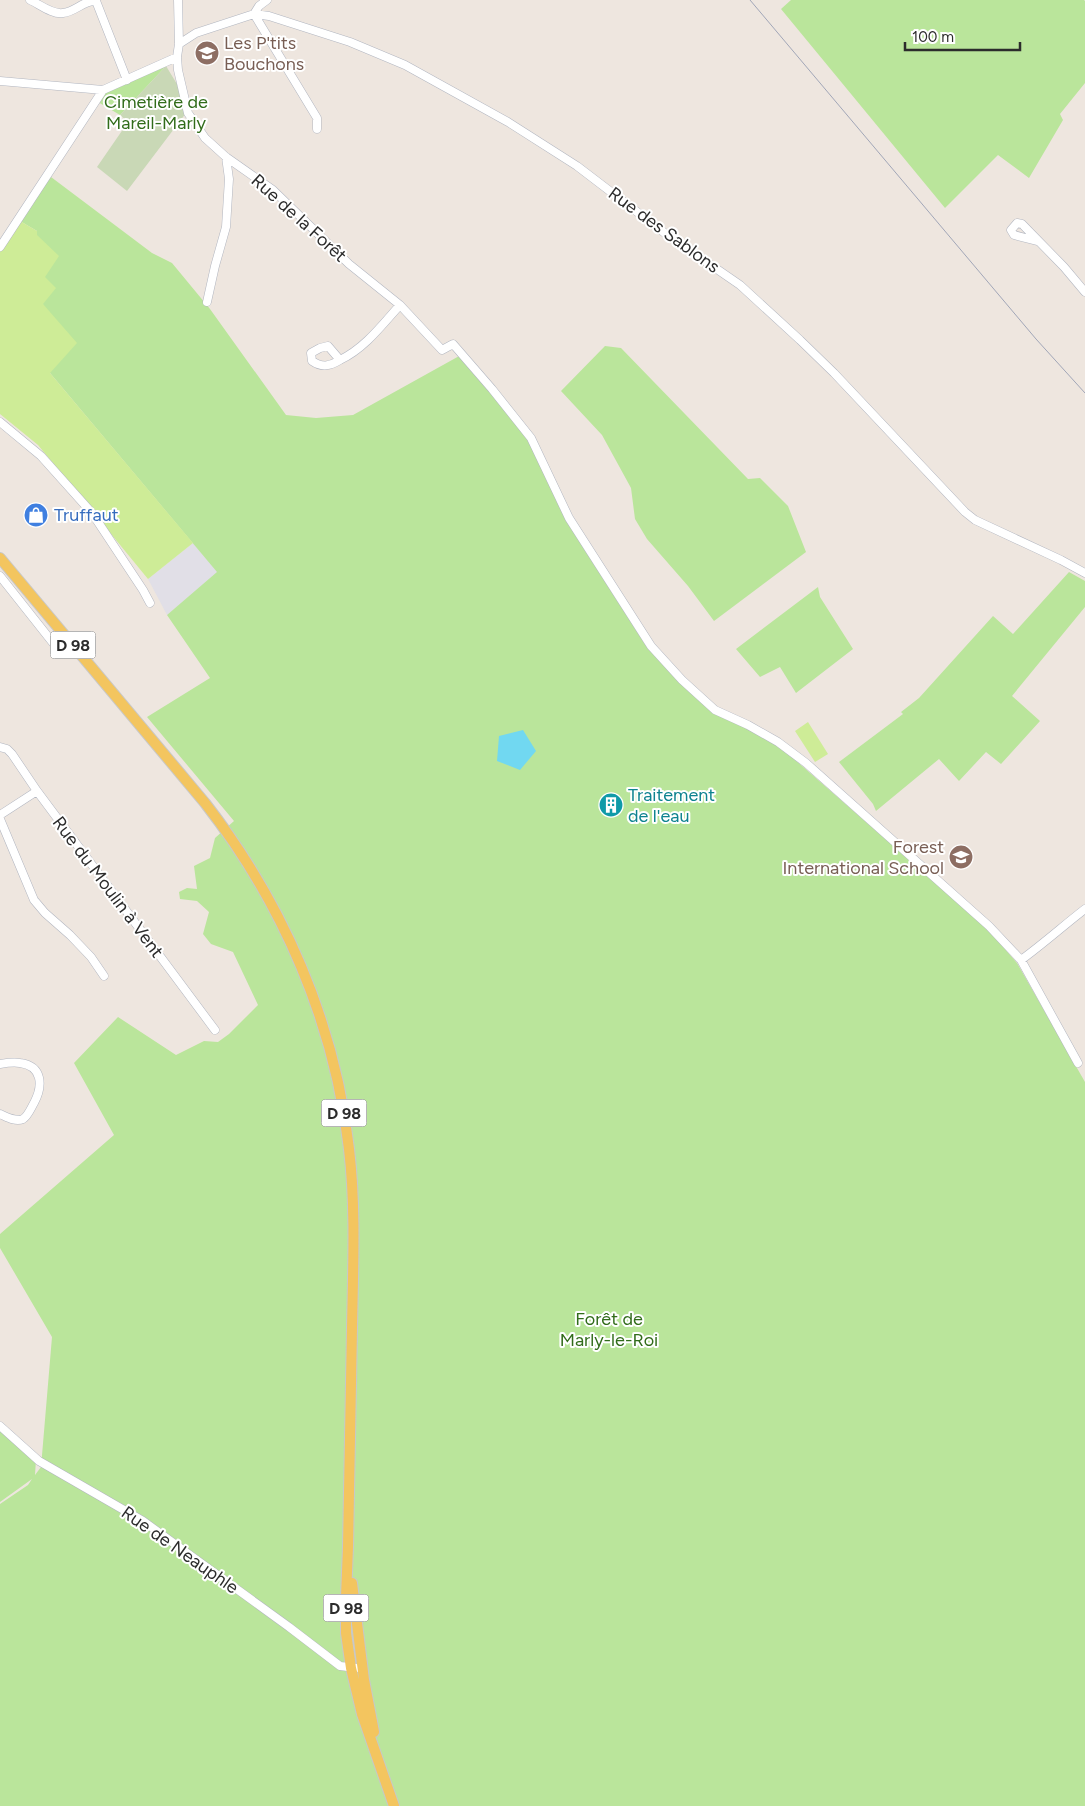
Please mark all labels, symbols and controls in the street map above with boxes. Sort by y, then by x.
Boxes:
scale bar [905,20,1020,52]
text: 100 m [912,28,954,46]
place label: Les P'tits Bouchons [224,32,304,75]
school or university icon: Les P'tits Bouchons [194,40,220,66]
park label: Cimetière de Mareil-Marly [104,91,208,134]
street label: Rue de la Forêt [247,169,351,267]
street label: Rue des Sablons [604,182,724,278]
shop icon: Truffaut [23,502,49,528]
place label: Truffaut [54,504,119,526]
road number: D 98 [50,632,96,658]
place label: Traitement de l'eau [628,784,715,827]
building icon: Traitement de l'eau [598,792,624,818]
street label: Rue du Moulin à Vent [48,812,168,962]
place label: Forest International School [782,836,944,879]
school or university icon: Forest International School [948,844,974,870]
road number: D 98 [322,1100,366,1126]
park label: Forêt de Marly-le-Roi [560,1308,658,1351]
street label: Rue de Neauphle [117,1501,243,1599]
road number: D 98 [324,1595,368,1622]

